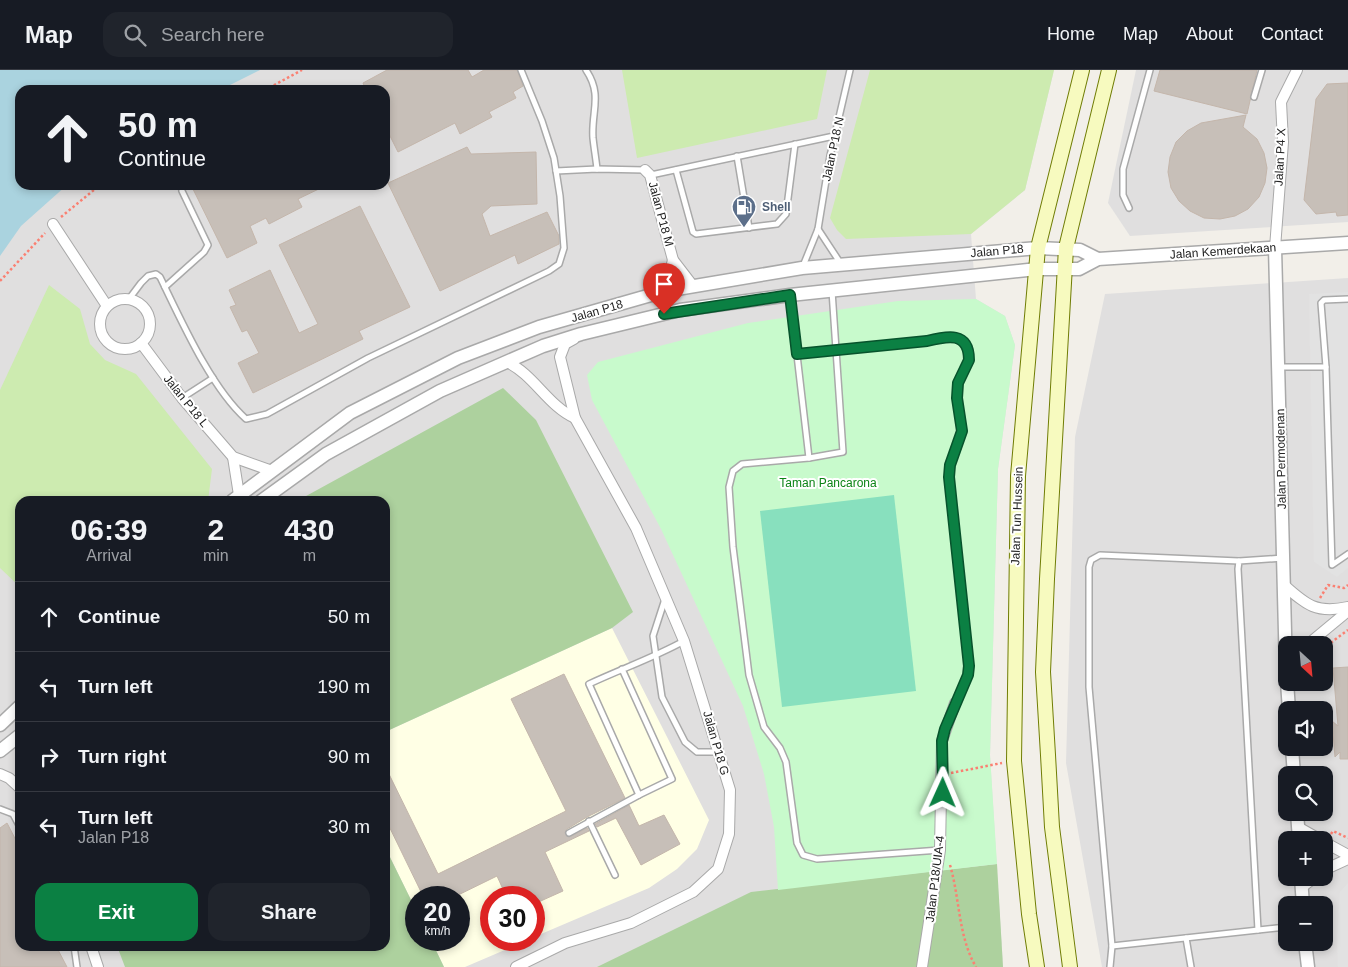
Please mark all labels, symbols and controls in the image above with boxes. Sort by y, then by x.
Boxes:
search box [103,12,453,57]
text: Map [25,21,73,48]
icon: search [121,21,149,49]
text: Search here [161,24,265,45]
text: Home [1047,24,1095,44]
text: Map [1123,24,1158,44]
text: About [1186,24,1233,44]
text: Contact [1261,24,1323,44]
icon: ahead [35,105,100,170]
text: 50 m [118,105,198,144]
street label: Jalan P18 N [819,116,847,182]
street label: Jalan P4 X [1271,128,1289,186]
text: Continue [118,146,206,171]
street label: Jalan P18 M [646,180,676,248]
fuel station icon: Shell [731,194,757,228]
place label: Shell [762,200,791,214]
street label: Jalan Kemerdekaan [1169,240,1277,262]
street label: Jalan P18 [970,242,1025,260]
pin [643,263,685,314]
icon: arrive [650,270,678,298]
street label: Jalan P18 [569,297,625,325]
street label: Jalan P18 L [161,372,212,430]
street label: Jalan Permodenan [1273,409,1289,509]
street label: Jalan Tun Hussein [1008,466,1026,566]
park label: Taman Pancarona [779,476,877,490]
text: 06:39 [71,513,147,546]
text: 2 [207,513,224,546]
text: 430 [284,513,334,546]
text: Arrival [86,547,132,564]
text: min [203,547,229,564]
text: m [303,547,316,564]
icon: ahead [35,603,63,631]
text: Continue [78,606,160,627]
text: 50 m [328,606,370,627]
north arrow [1278,636,1332,691]
map controls [1278,636,1333,951]
icon: left [35,673,63,701]
text: Turn left [78,676,153,697]
text: 190 m [317,676,370,697]
button: sound [1278,701,1333,756]
street label: Jalan P18 G [700,709,732,777]
icon: right [35,743,63,771]
text: Turn right [78,746,166,767]
text: 90 m [328,746,370,767]
position arrow [916,766,968,818]
button: search [1278,766,1333,821]
text: Turn left [78,807,153,828]
icon: left [35,813,63,841]
text: 30 m [328,816,370,837]
text: Jalan P18 [78,829,149,846]
button: + [1278,831,1333,886]
street label: Jalan P18/UIA-4 [923,834,947,923]
button: Exit [35,883,198,941]
button: Share [208,883,370,941]
speed limit sign: 30 [480,886,545,951]
button: − [1278,896,1333,951]
text: 20 [424,898,451,926]
text: km/h [424,924,451,938]

